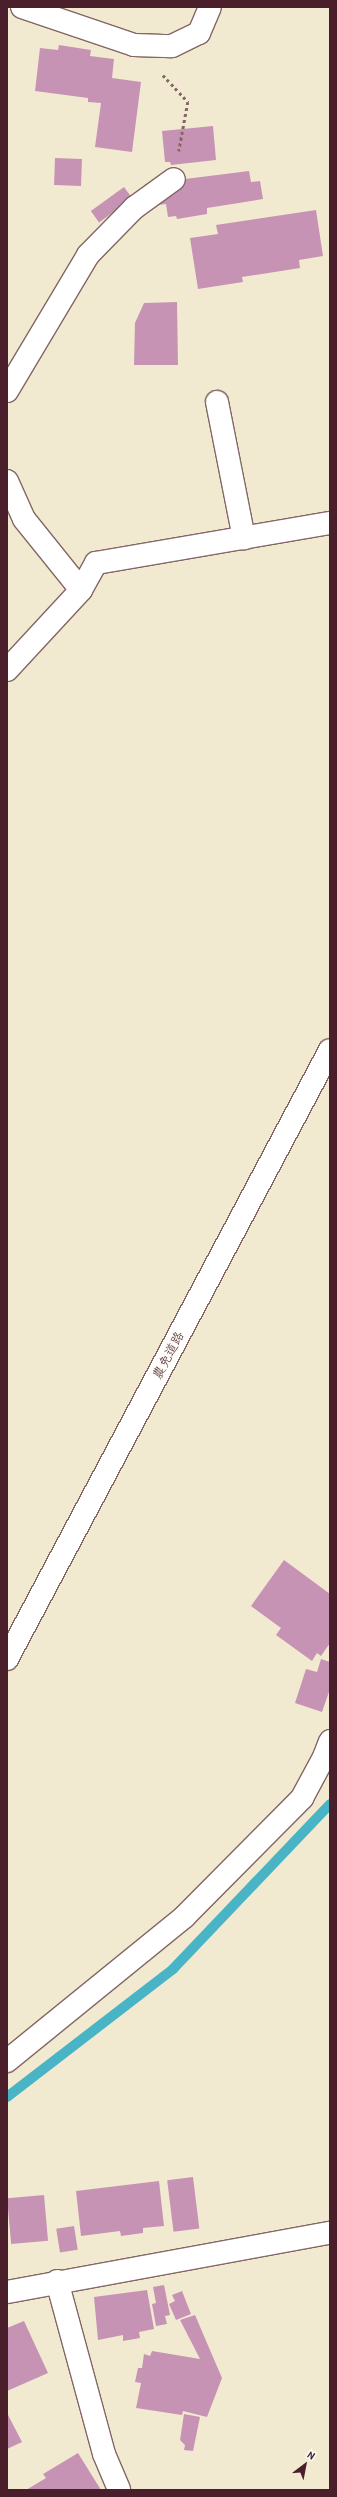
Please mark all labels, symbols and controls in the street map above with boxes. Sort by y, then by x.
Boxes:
street label: 農免道路 [149,1328,187,1382]
north arrow [285,2445,325,2485]
text: N [305,2447,318,2462]

